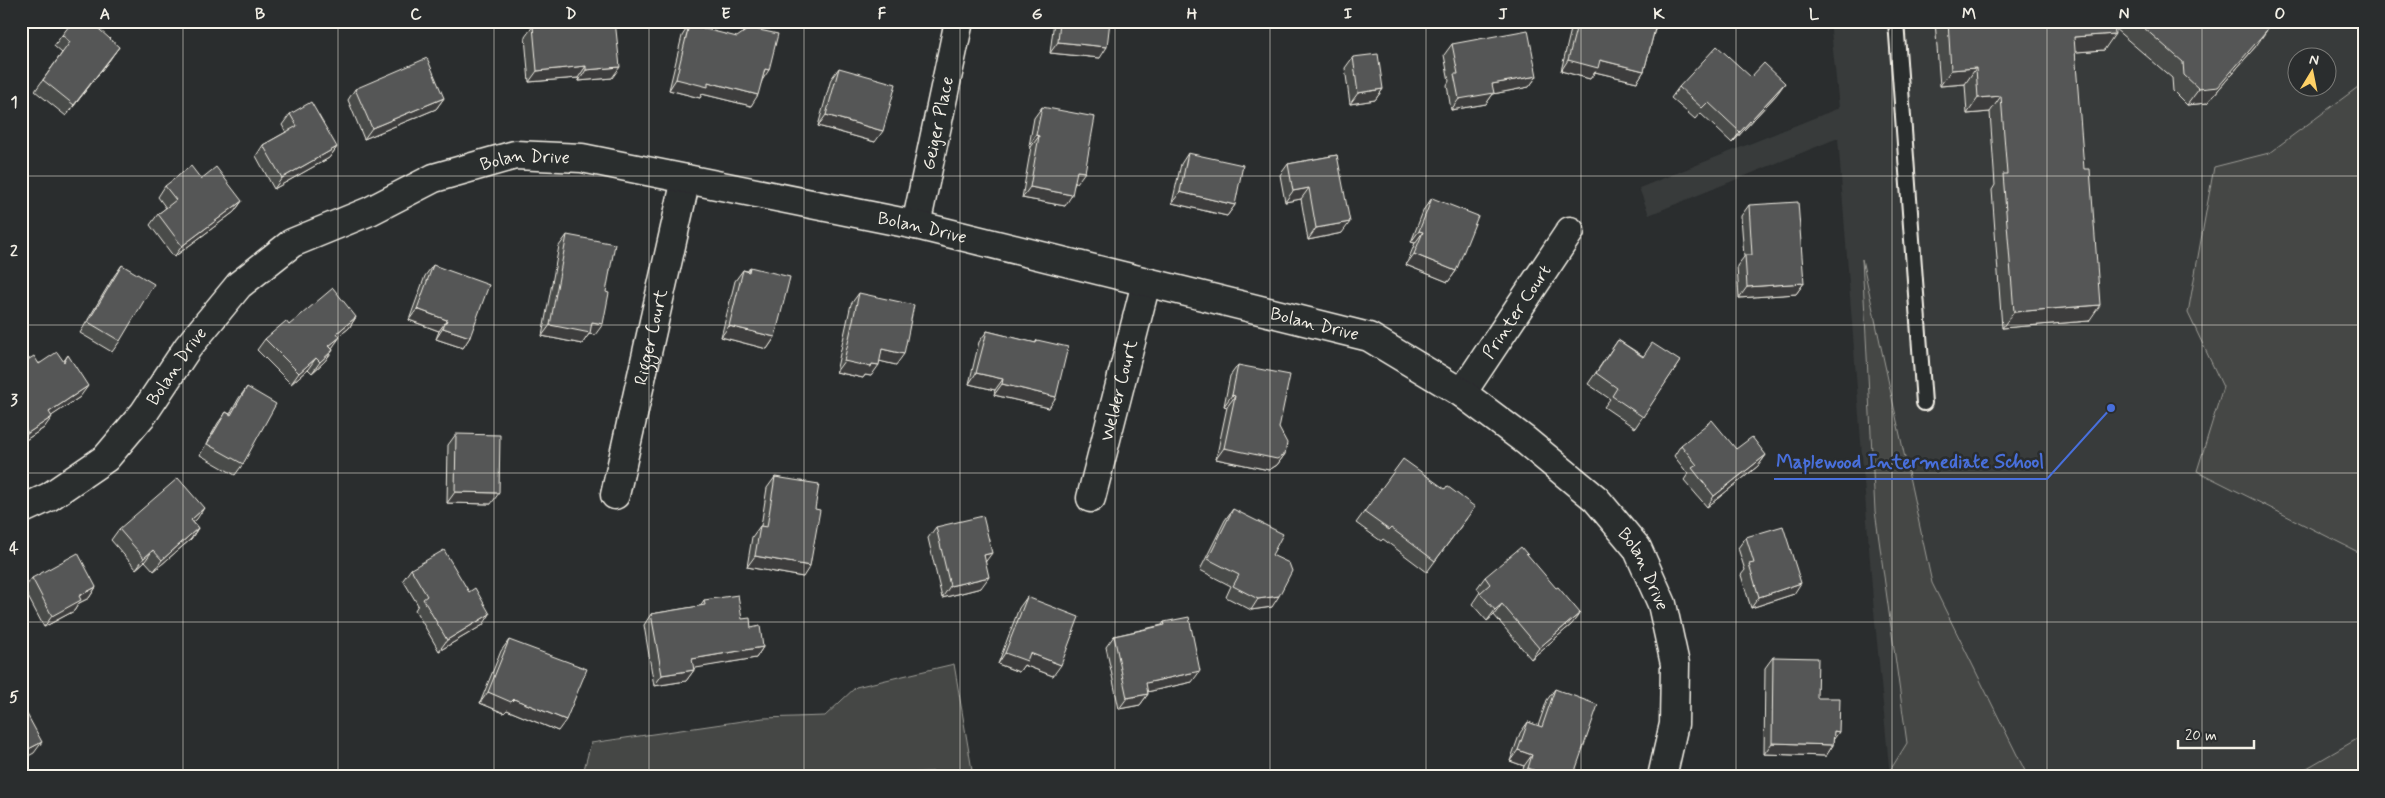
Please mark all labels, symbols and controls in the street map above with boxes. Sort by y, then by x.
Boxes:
text: A [100,4,110,25]
text: B [255,4,265,25]
text: C [410,4,422,25]
text: D [565,4,577,25]
text: E [721,4,731,25]
text: F [878,4,887,25]
text: G [1032,4,1043,25]
text: H [1187,4,1198,25]
text: I [1344,4,1353,25]
text: J [1498,4,1508,25]
text: K [1653,4,1665,25]
text: L [1809,4,1820,25]
text: M [1962,4,1976,25]
text: N [2119,4,2129,25]
text: O [2275,4,2286,25]
north arrow [2288,48,2338,98]
text: N [2308,51,2320,70]
street label: Geiger Place [917,74,960,173]
text: 1 [10,92,18,113]
street label: Bolan Drive [477,144,570,177]
street label: Bolan Drive [875,207,969,250]
text: 2 [10,241,18,262]
street label: Printer Court [1477,260,1557,364]
street label: Rigger Court [629,286,674,388]
street label: Bolan Drive [1267,302,1361,347]
street label: Bolan Drive [141,322,213,410]
street label: Welder Court [1095,337,1144,444]
text: 3 [10,390,18,411]
callout: Maplewood Intermediate School [1774,445,2047,479]
text: Maplewood Intermediate School [1776,450,2044,475]
street label: Bolan Drive [1612,523,1674,612]
text: 4 [9,538,19,559]
text: 5 [9,687,19,708]
scale bar [2178,718,2254,750]
text: 20 m [2185,726,2217,746]

